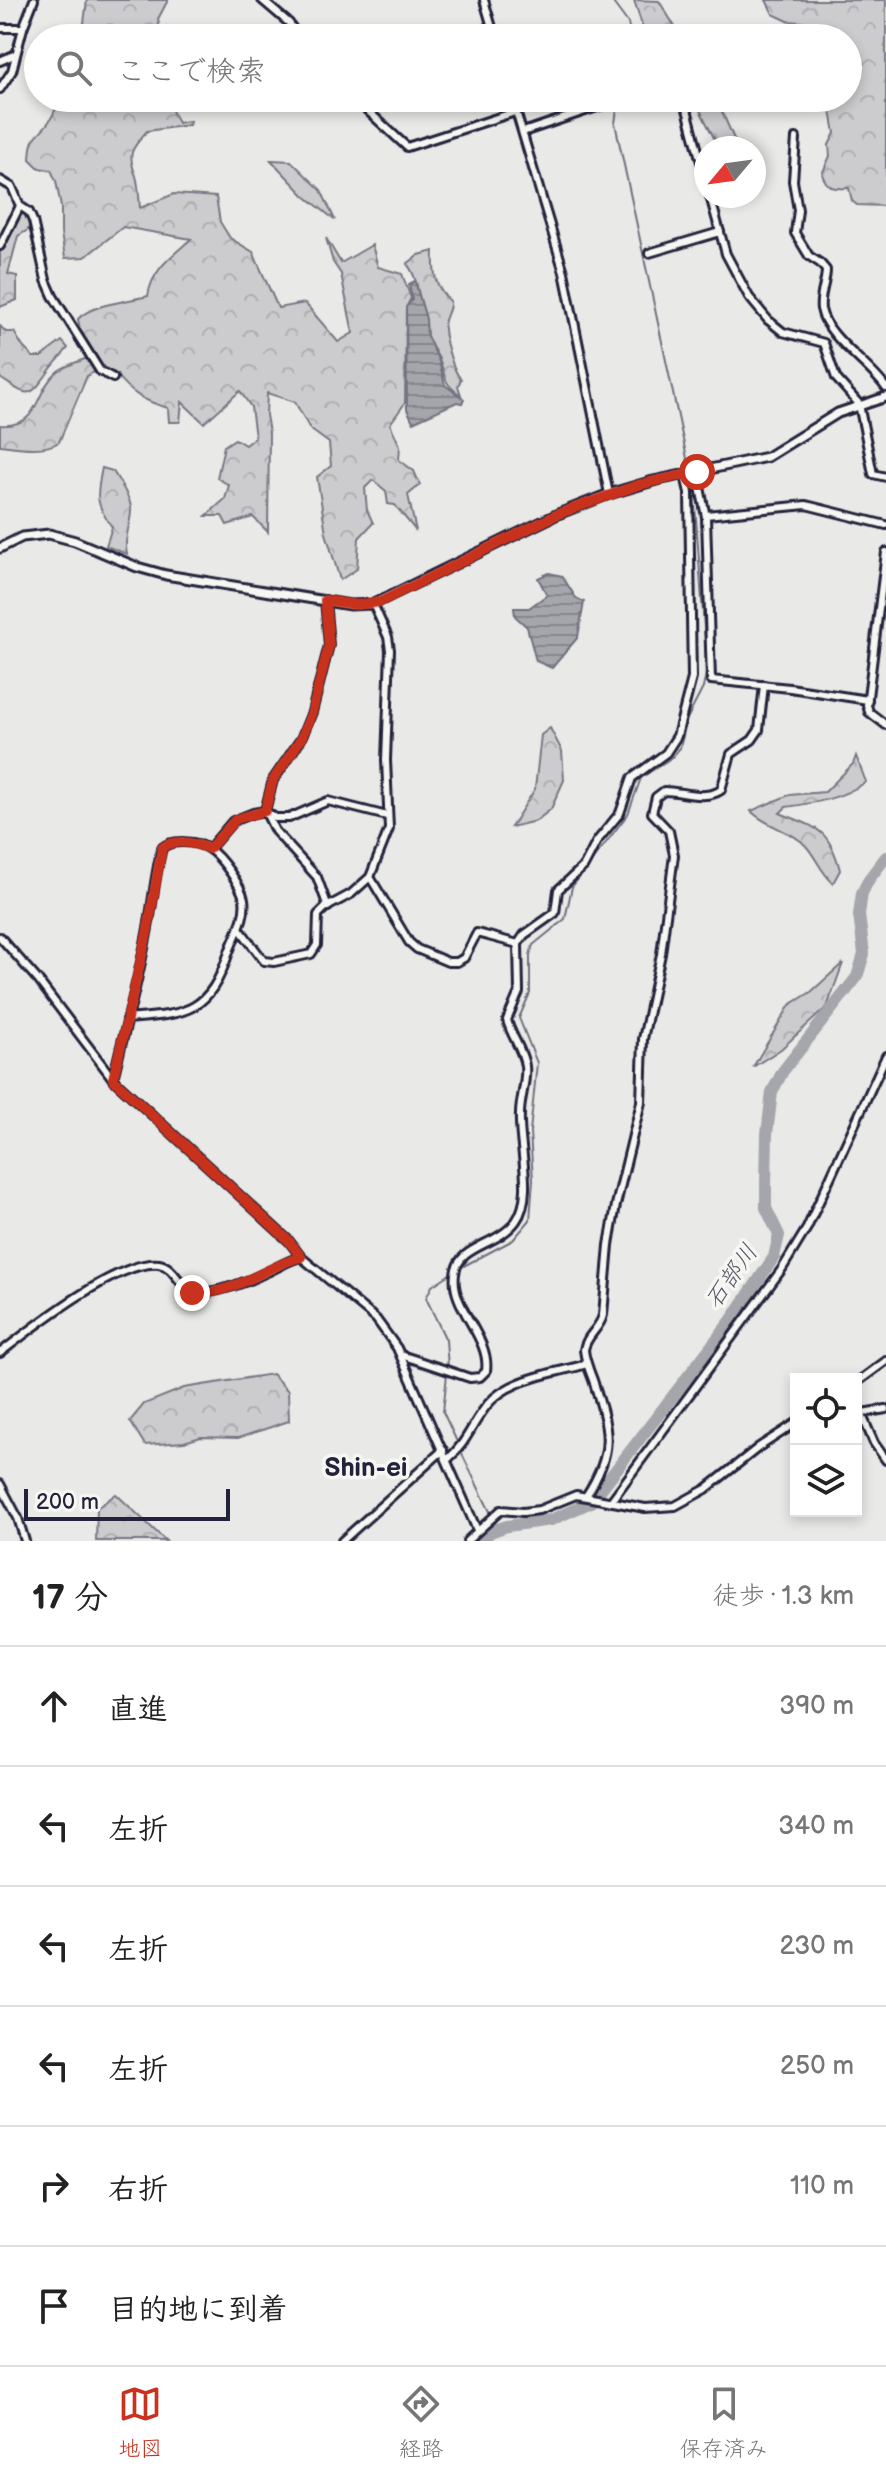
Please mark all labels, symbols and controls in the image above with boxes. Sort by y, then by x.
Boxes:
search box [24,24,862,112]
icon: search [52,46,96,90]
text: ここで検索 [116,54,266,90]
north arrow [694,136,766,208]
route start [679,454,715,490]
water label: 石部川 [699,1238,764,1314]
route end [174,1275,210,1311]
map controls [790,1373,862,1517]
button: locate [790,1373,862,1445]
button: layers [790,1445,862,1517]
district label: Shin-ei [325,1453,407,1484]
scale bar [24,1485,230,1521]
text: 200 m [36,1489,99,1516]
text: 17 分 [32,1577,108,1618]
text: 徒歩 · 1.3 km [713,1581,854,1612]
icon: ahead [32,1684,76,1728]
text: 390 m [779,1691,854,1722]
text: 直進 [108,1692,168,1728]
icon: left [32,1804,76,1848]
text: 340 m [778,1811,854,1842]
text: 左折 [108,1812,168,1848]
icon: left [32,1924,76,1968]
text: 230 m [779,1931,854,1962]
text: 左折 [108,1932,168,1968]
icon: left [32,2044,76,2088]
text: 250 m [780,2051,854,2082]
text: 左折 [108,2052,168,2088]
icon: right [32,2164,76,2208]
text: 110 m [790,2171,854,2202]
text: 右折 [108,2172,168,2208]
icon: arrive [32,2284,76,2328]
text: 目的地に到着 [108,2292,288,2328]
tab: 地図 [118,2382,162,2463]
tab: 経路 [399,2382,443,2463]
tab: 保存済み [680,2382,768,2463]

